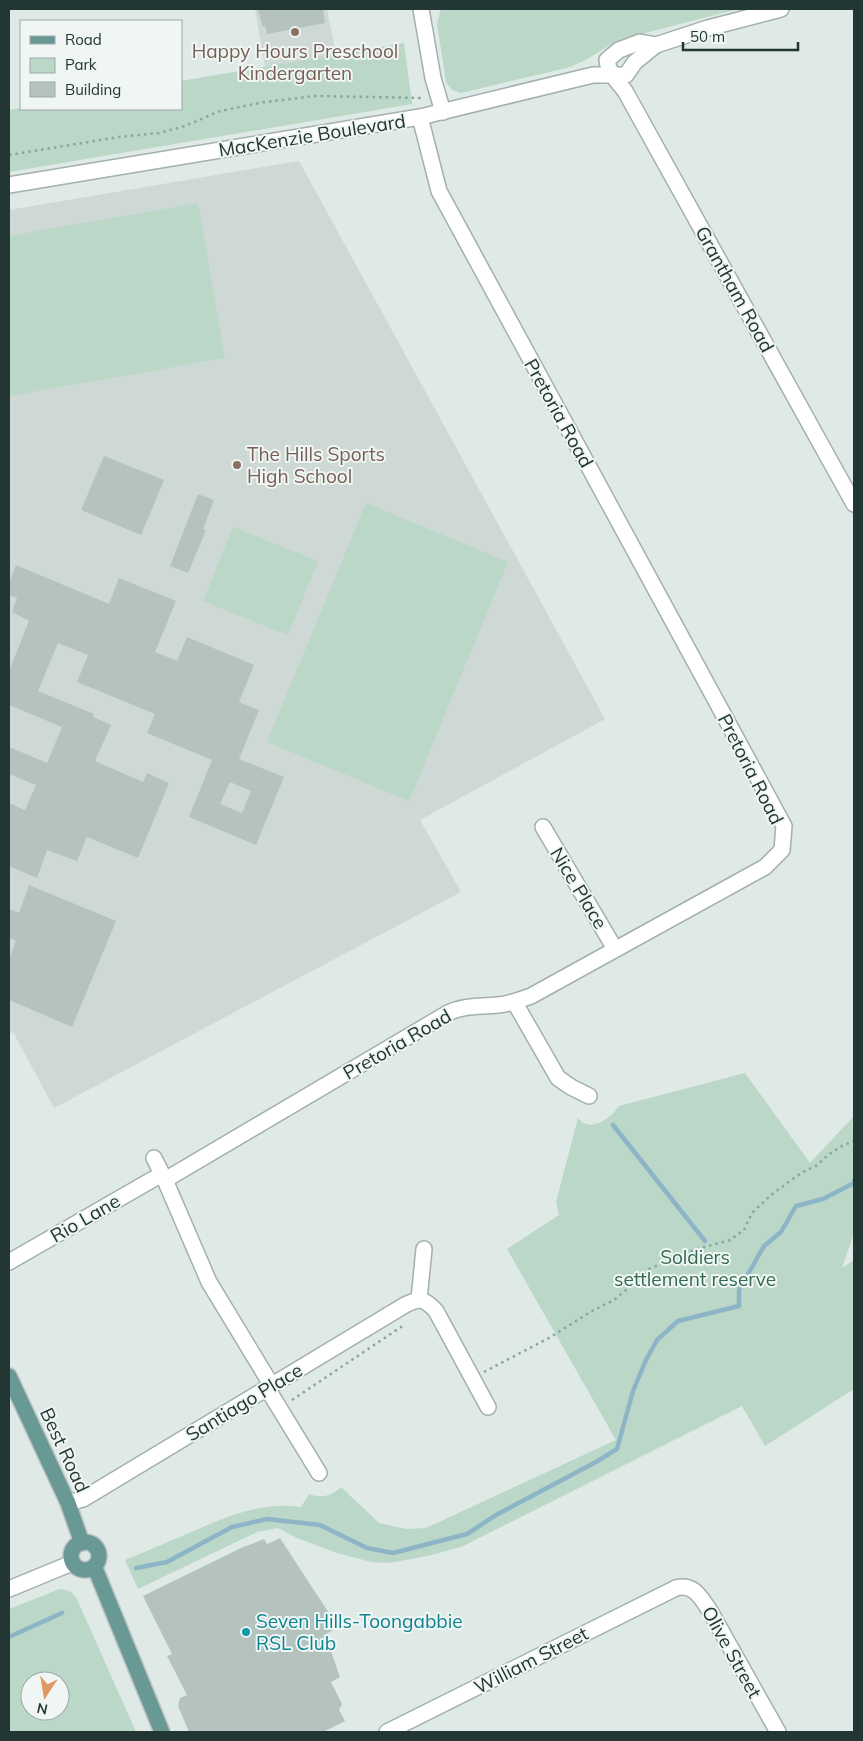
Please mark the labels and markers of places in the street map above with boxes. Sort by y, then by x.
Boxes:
marker: Happy Hours Preschool Kindergarten [289,26,301,38]
place label: Happy Hours Preschool Kindergarten [192,39,398,85]
place label: The Hills Sports High School [247,442,385,488]
marker: The Hills Sports High School [231,459,243,471]
place label: Seven Hills-Toongabbie RSL Club [256,1609,463,1655]
marker: Seven Hills-Toongabbie RSL Club [240,1626,252,1638]

